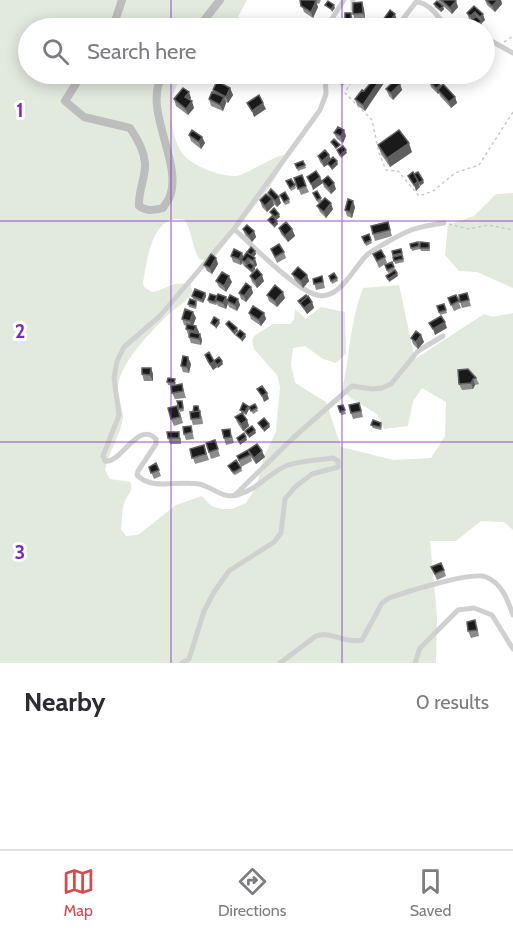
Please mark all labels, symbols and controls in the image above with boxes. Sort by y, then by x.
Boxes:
search box [18,18,495,84]
icon: search [39,35,72,68]
text: Search here [87,38,196,65]
text: 1 [16,98,24,122]
text: 2 [15,319,25,343]
text: 3 [15,540,25,564]
text: Nearby [24,686,105,718]
text: 0 results [416,690,489,714]
tab: Map [62,865,95,920]
tab: Directions [218,865,286,920]
tab: Saved [410,865,451,920]

